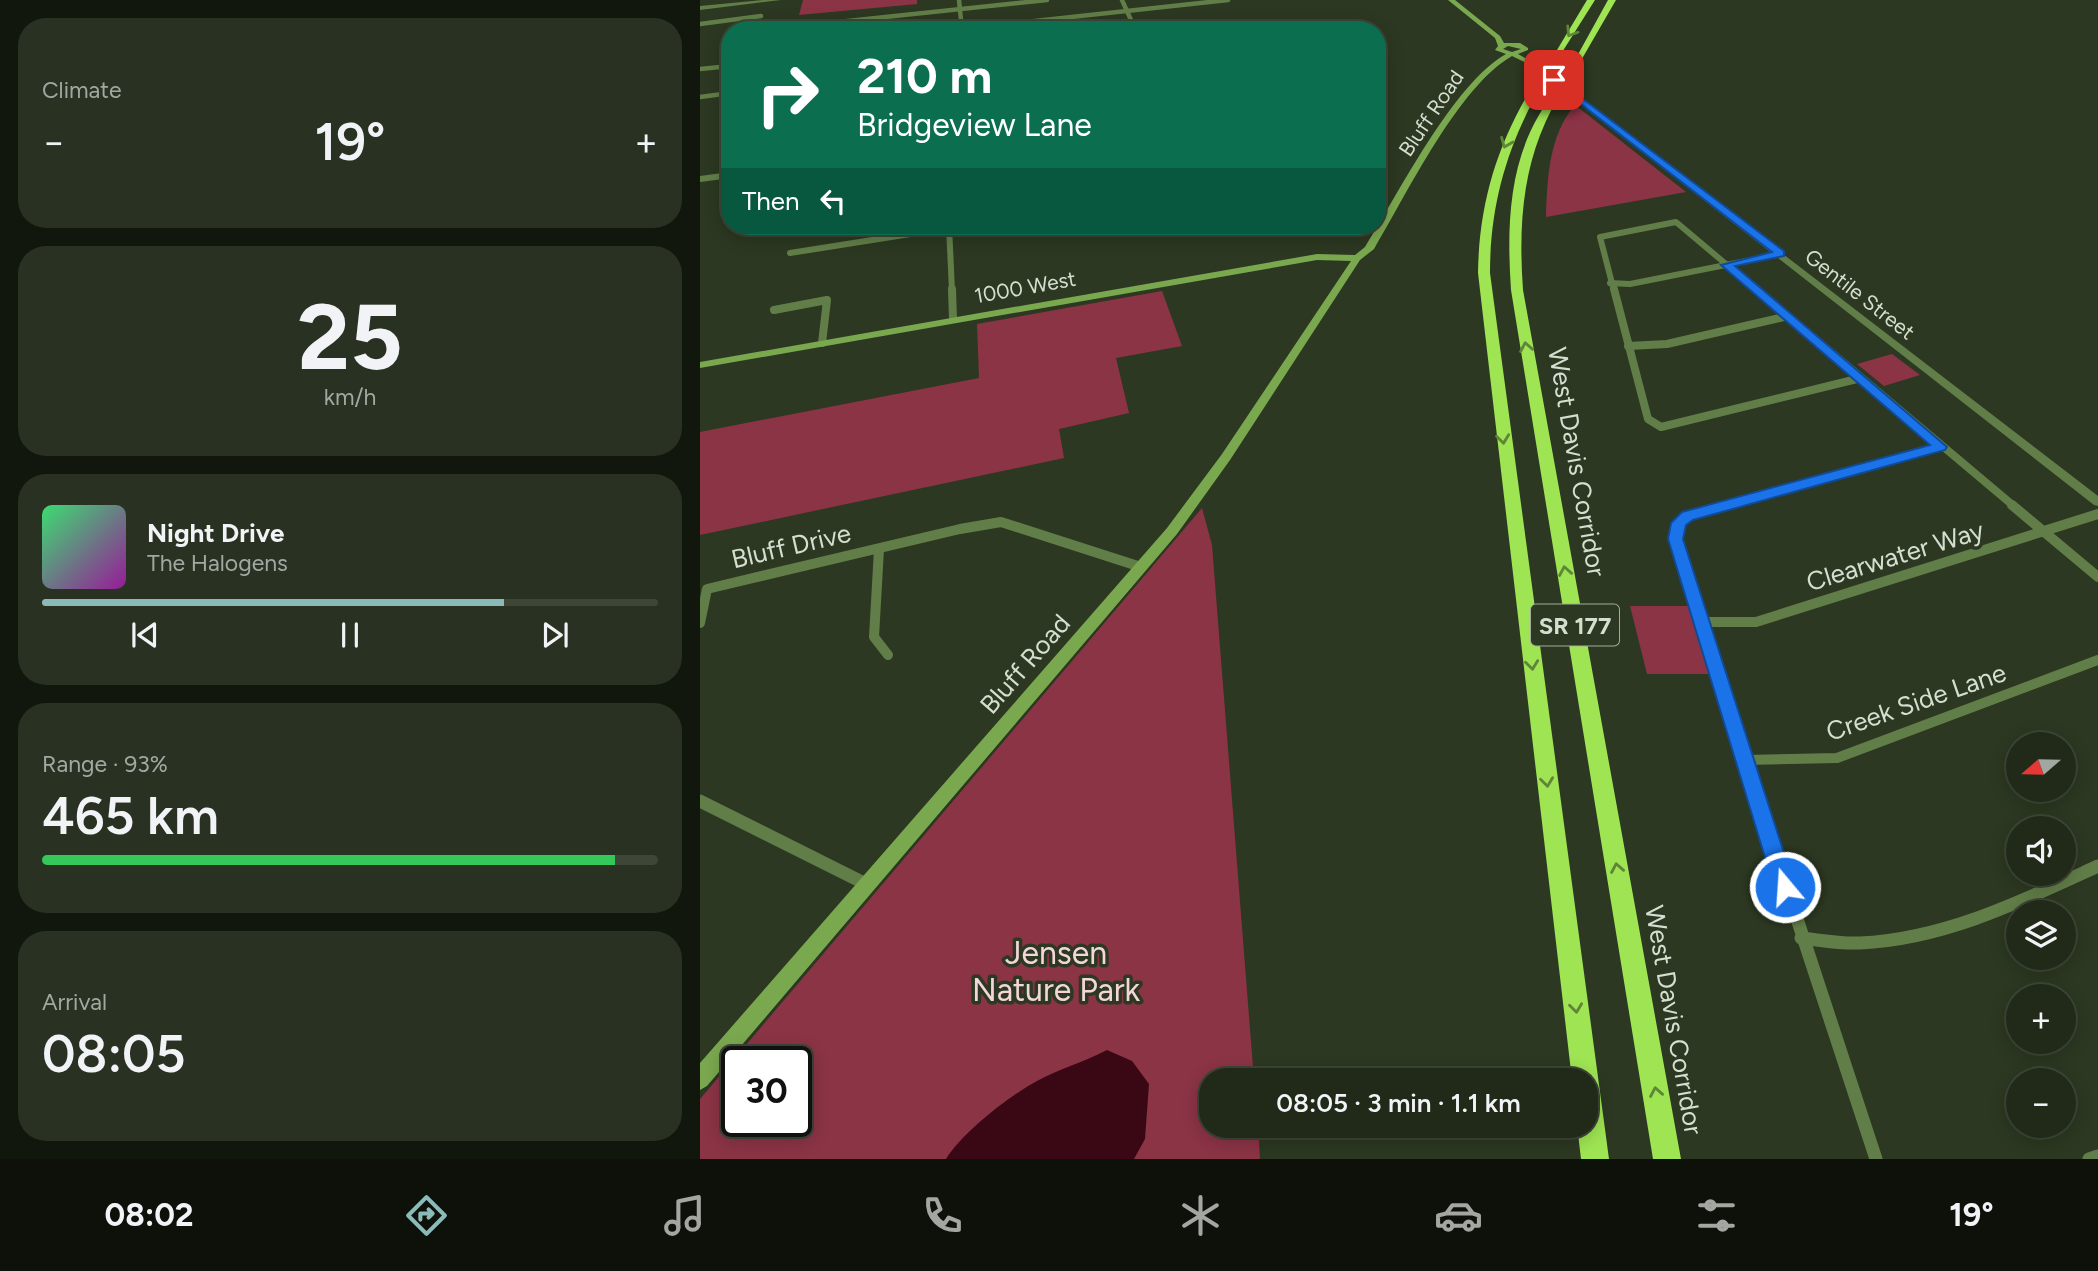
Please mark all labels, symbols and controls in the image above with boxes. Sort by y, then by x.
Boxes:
one-way arrow [1567,24,1580,37]
text: 210 m [857,46,992,105]
icon: right [742,49,833,140]
pin [1524,50,1584,110]
icon: arrive [1535,61,1573,99]
street label: Bluff Road [1393,65,1469,161]
text: Climate [42,76,121,104]
text: Bridgeview Lane [857,106,1092,144]
text: 19° [314,111,386,173]
text: − [42,119,66,165]
text: + [634,119,658,165]
one-way arrow [1500,136,1514,148]
icon: left [814,182,852,220]
text: Then [742,185,800,217]
street label: Gentile Street [1800,244,1920,345]
street label: 1000 West [972,266,1078,308]
text: 25 [297,283,403,392]
one-way arrow [1519,341,1534,353]
street label: West Davis Corridor [1541,345,1613,579]
text: km/h [324,383,376,411]
one-way arrow [1496,434,1511,445]
street label: Clearwater Way [1802,514,1988,598]
text: Night Drive [147,517,284,549]
street label: Bluff Drive [728,517,854,575]
text: The Halogens [147,549,288,577]
one-way arrow [1558,565,1573,577]
road number: SR 177 [1531,604,1619,646]
street label: Bluff Road [973,608,1077,720]
icon: previous [126,616,164,654]
icon: pause [331,616,369,654]
icon: next [536,616,574,654]
street label: Creek Side Lane [1822,656,2010,748]
one-way arrow [1524,659,1539,671]
north arrow [2006,732,2076,802]
map controls [2006,732,2076,1138]
text: Range · 93% [42,750,168,778]
one-way arrow [1539,776,1554,788]
text: 465 km [42,785,219,847]
button: sound [2006,816,2076,886]
position arrow [1748,850,1822,924]
one-way arrow [1610,862,1625,874]
button: layers [2006,900,2076,970]
street label: West Davis Corridor [1638,903,1710,1137]
park label: Jensen Nature Park [972,934,1141,1009]
button: + [2006,984,2076,1054]
text: Arrival [42,988,107,1016]
one-way arrow [1568,1002,1583,1013]
text: 08:05 [42,1023,186,1085]
speed limit sign: 30 [721,1046,812,1137]
button: − [2006,1068,2076,1138]
one-way arrow [1649,1086,1664,1098]
text: 08:05 · 3 min · 1.1 km [1276,1087,1521,1119]
icon: directions [402,1191,451,1240]
icon: music [660,1191,709,1240]
icon: phone [918,1191,967,1240]
icon: climate [1176,1191,1225,1240]
icon: car [1434,1191,1483,1240]
icon: filters [1692,1191,1741,1240]
text: 08:02 [104,1196,194,1234]
text: 19° [1949,1196,1993,1234]

